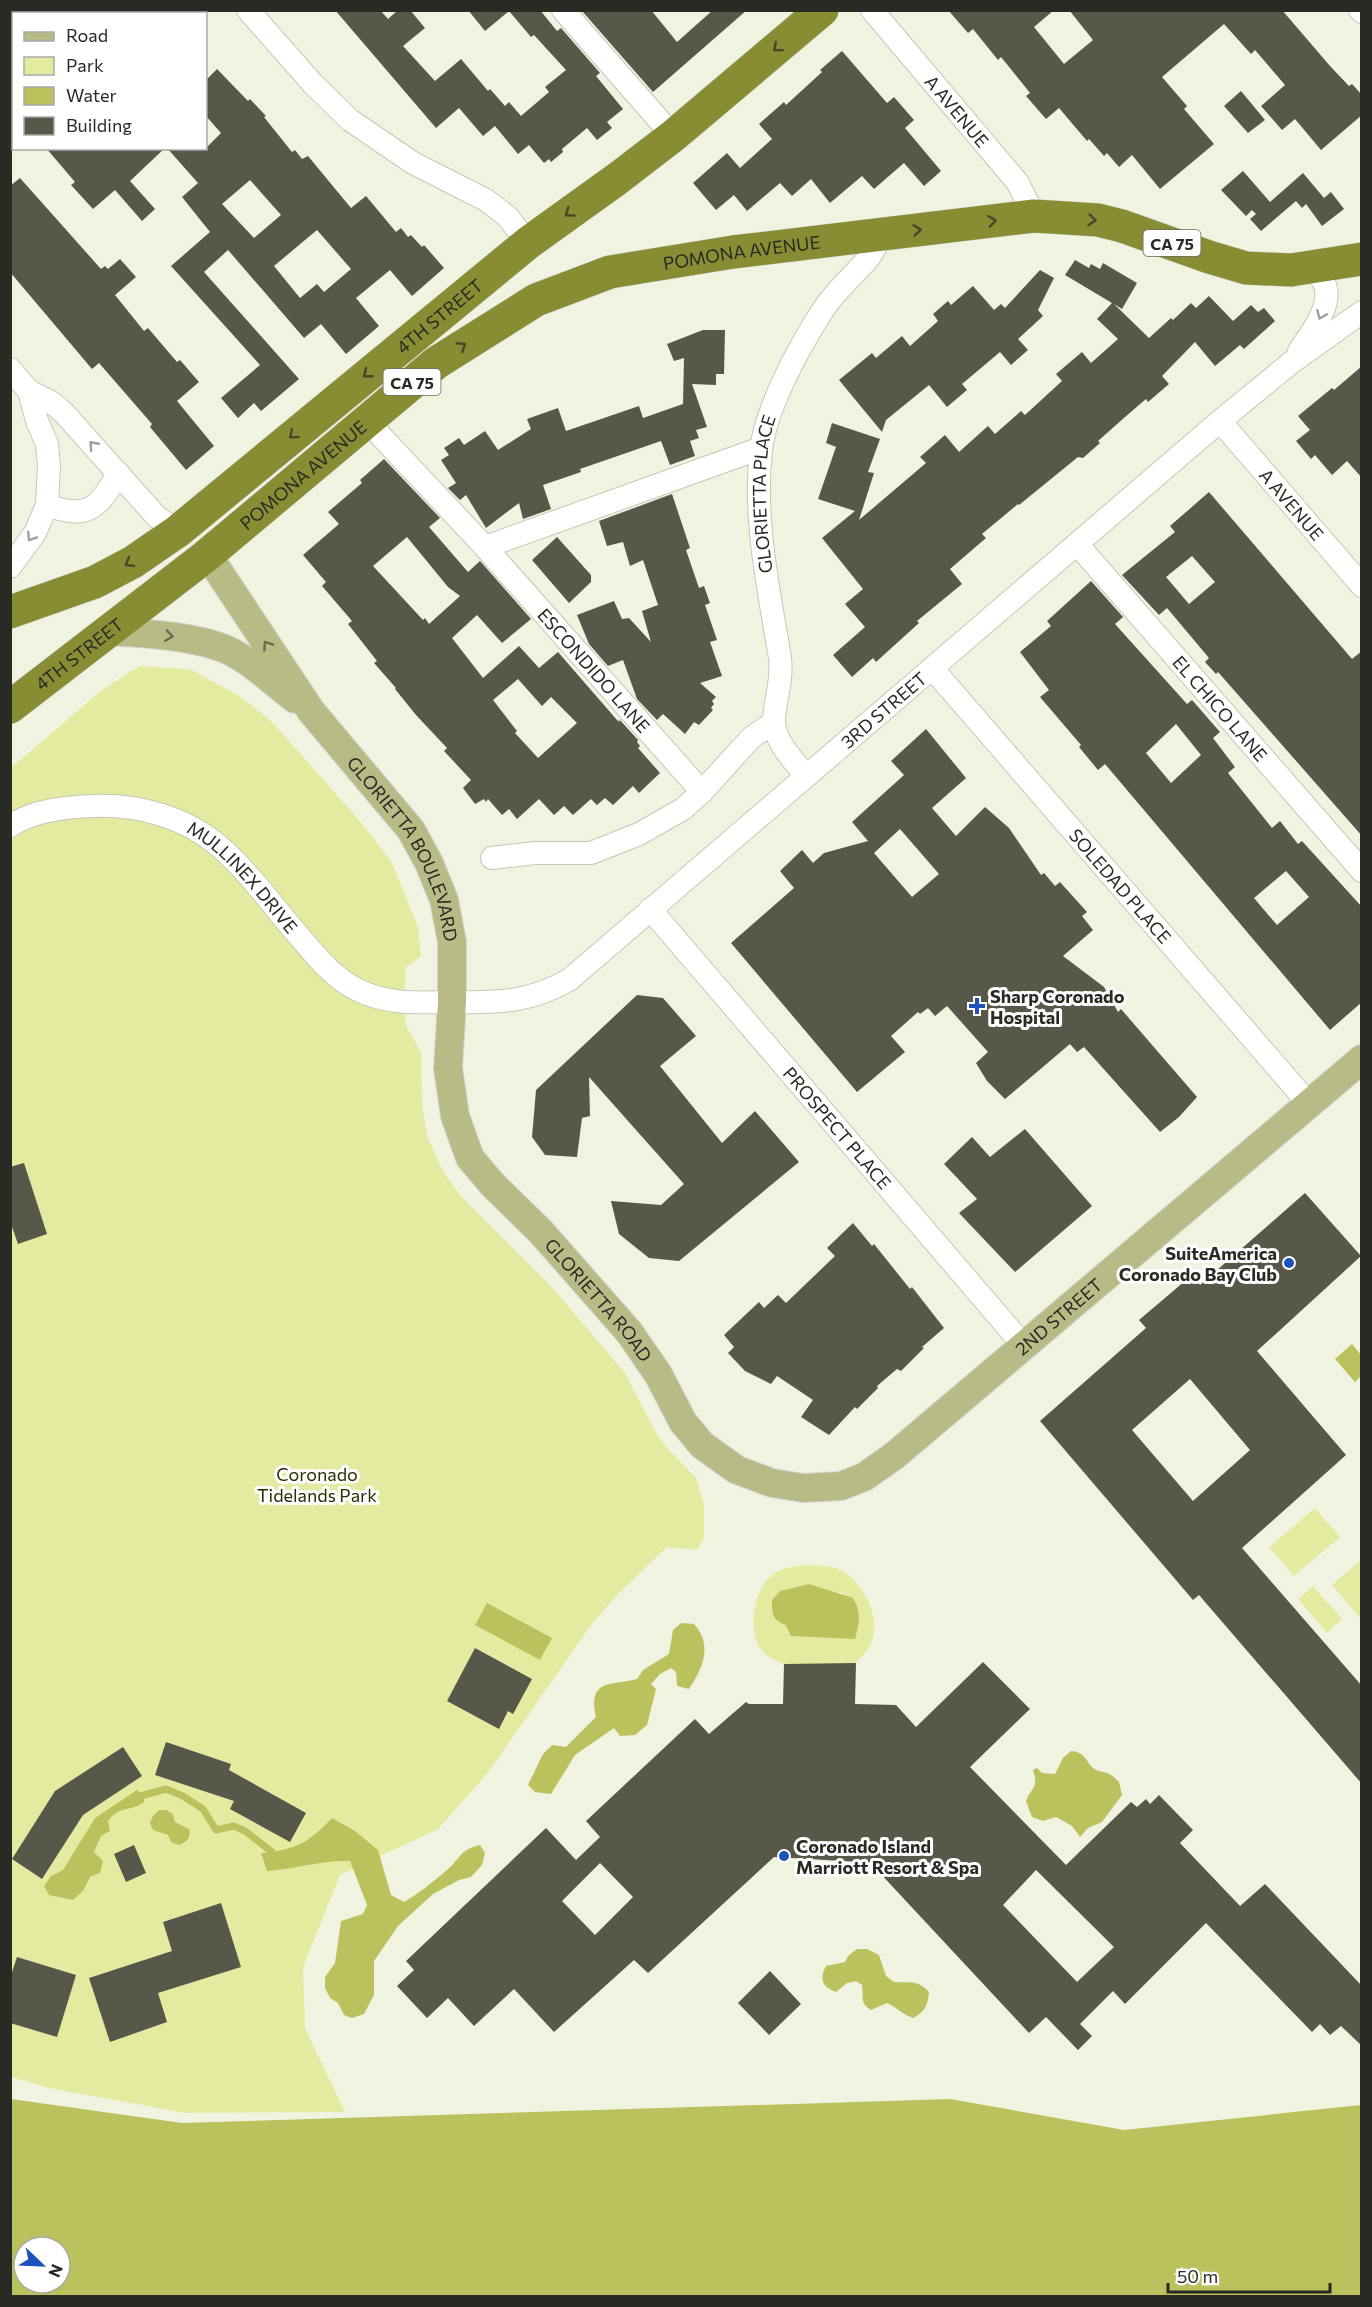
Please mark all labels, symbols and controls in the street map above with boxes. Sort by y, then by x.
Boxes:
legend [12,12,207,150]
text: Road [66,24,108,46]
one-way arrow [773,41,784,52]
text: Park [66,54,104,76]
street label: A AVENUE [921,70,994,151]
text: Water [66,84,117,106]
text: Building [66,114,132,136]
one-way arrow [565,206,576,217]
one-way arrow [1088,213,1097,226]
one-way arrow [987,215,997,228]
one-way arrow [912,224,921,237]
road number: CA 75 [1144,230,1200,256]
street label: POMONA AVENUE [661,231,821,274]
street label: 4TH STREET [392,274,487,358]
one-way arrow [1316,309,1328,320]
one-way arrow [455,342,466,353]
one-way arrow [363,366,374,377]
road number: CA 75 [384,369,440,395]
street label: GLORIETTA PLACE [748,412,780,575]
street label: POMONA AVENUE [235,415,371,534]
one-way arrow [289,428,300,439]
one-way arrow [89,441,100,452]
street label: A AVENUE [1255,464,1329,545]
one-way arrow [27,530,38,541]
one-way arrow [125,556,136,568]
street label: ESCONDIDO LANE [533,603,655,737]
street label: 4TH STREET [30,613,127,695]
one-way arrow [164,630,173,642]
one-way arrow [263,641,274,652]
street label: EL CHICO LANE [1168,651,1272,766]
street label: 3RD STREET [836,667,931,753]
street label: GLORIETTA BOULEVARD [343,752,463,943]
street label: MULLINEX DRIVE [183,816,303,937]
street label: SOLEDAD PLACE [1065,824,1176,948]
place label: Sharp Coronado Hospital [990,985,1125,1028]
marker: Sharp Coronado Hospital [968,997,986,1015]
street label: PROSPECT PLACE [779,1062,896,1194]
street label: GLORIETTA ROAD [540,1234,657,1366]
place label: SuiteAmerica Coronado Bay Club [1119,1242,1277,1285]
marker: SuiteAmerica Coronado Bay Club [1282,1256,1296,1270]
street label: 2ND STREET [1011,1273,1107,1359]
park label: Coronado Tidelands Park [257,1463,377,1506]
place label: Coronado Island Marriott Resort & Spa [796,1835,979,1878]
marker: Coronado Island Marriott Resort & Spa [777,1849,791,1863]
north arrow [12,2235,72,2295]
scale bar [1168,2256,1330,2294]
text: N [45,2262,67,2280]
text: 50 m [1177,2265,1218,2287]

